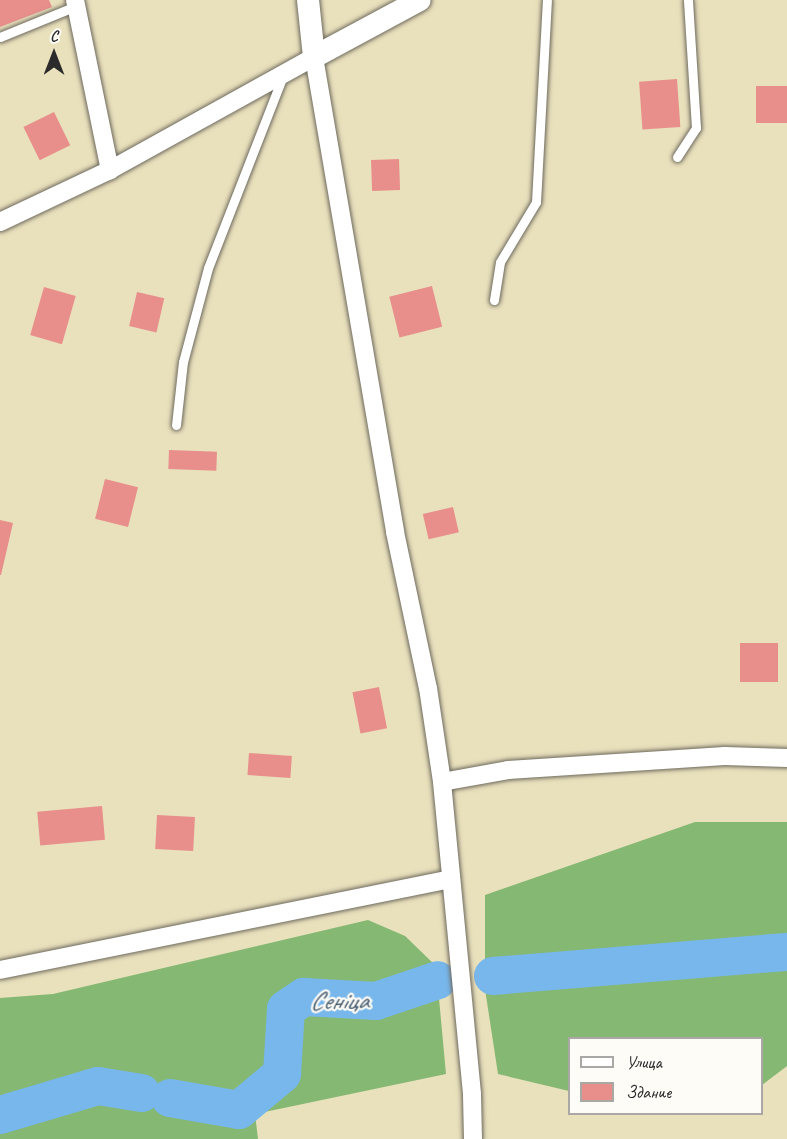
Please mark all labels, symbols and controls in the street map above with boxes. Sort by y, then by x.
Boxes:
north arrow [24,24,84,84]
text: С [50,26,58,46]
water label: Сеніца [309,985,369,1017]
legend [568,1037,763,1115]
text: Улица [626,1051,662,1073]
text: Здание [626,1081,671,1103]

